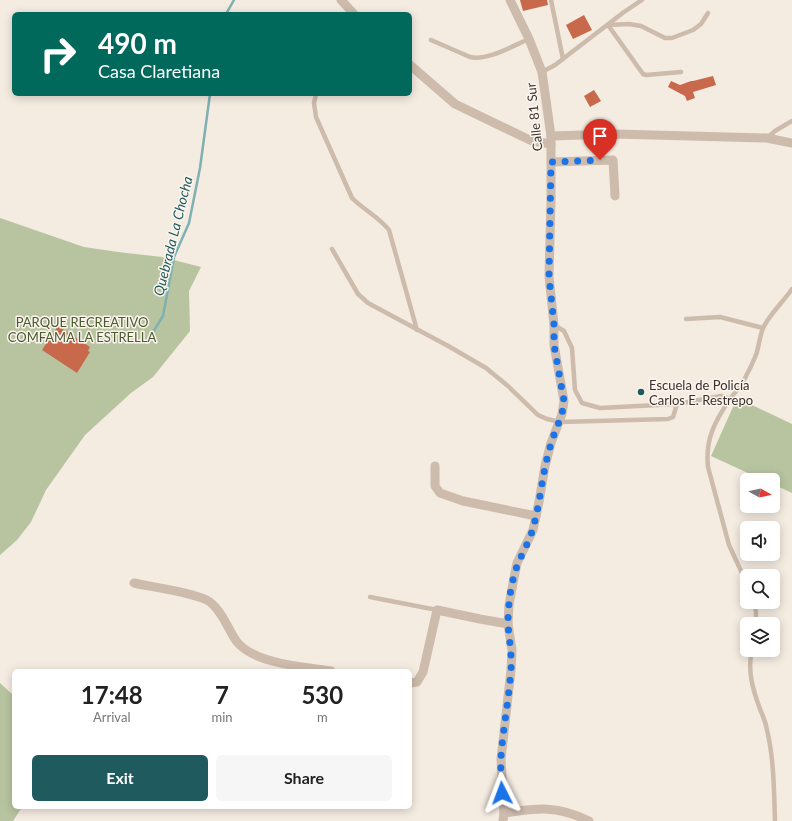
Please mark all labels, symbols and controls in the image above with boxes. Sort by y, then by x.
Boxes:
text: 490 m [98,26,177,60]
icon: right [32,28,84,80]
text: Casa Claretiana [98,60,220,82]
street label: Calle 81 Sur [522,82,546,152]
pin [583,119,617,160]
icon: arrive [589,125,611,147]
water label: Quebrada La Chocha [149,174,196,297]
park label: PARQUE RECREATIVO COMFAMA LA ESTRELLA [8,314,156,345]
place label: Escuela de Policía Carlos E. Restrepo [649,377,753,408]
marker: Escuela de Policía Carlos E. Restrepo [636,387,646,397]
north arrow [740,473,780,513]
map controls [740,473,780,657]
button: sound [740,521,780,561]
button: search [740,569,780,609]
button: layers [740,617,780,657]
text: 17:48 [81,680,143,709]
text: 7 [215,680,229,709]
text: 530 [301,680,343,709]
text: Arrival [93,709,130,725]
text: min [212,709,233,725]
text: m [317,709,328,725]
button: Exit [32,755,208,801]
button: Share [216,755,392,801]
position arrow [481,772,523,814]

